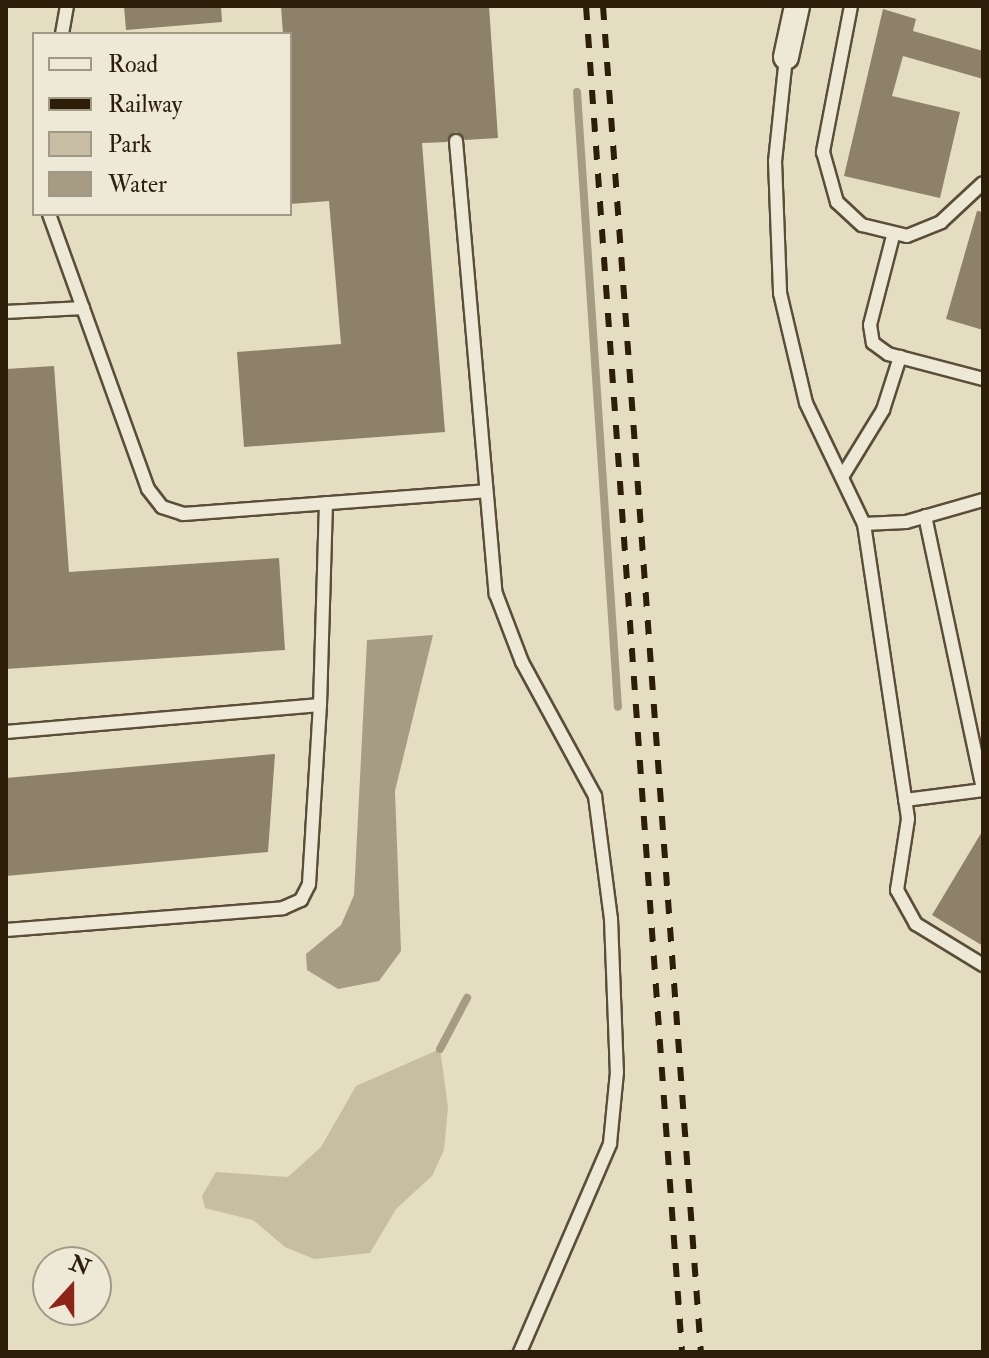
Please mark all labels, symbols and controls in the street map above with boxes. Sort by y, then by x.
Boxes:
legend [32,32,292,216]
text: Road [108,49,158,80]
text: Railway [108,89,182,120]
text: Park [108,129,152,160]
text: Water [108,169,167,200]
north arrow [32,1246,112,1326]
text: N [66,1249,94,1282]

